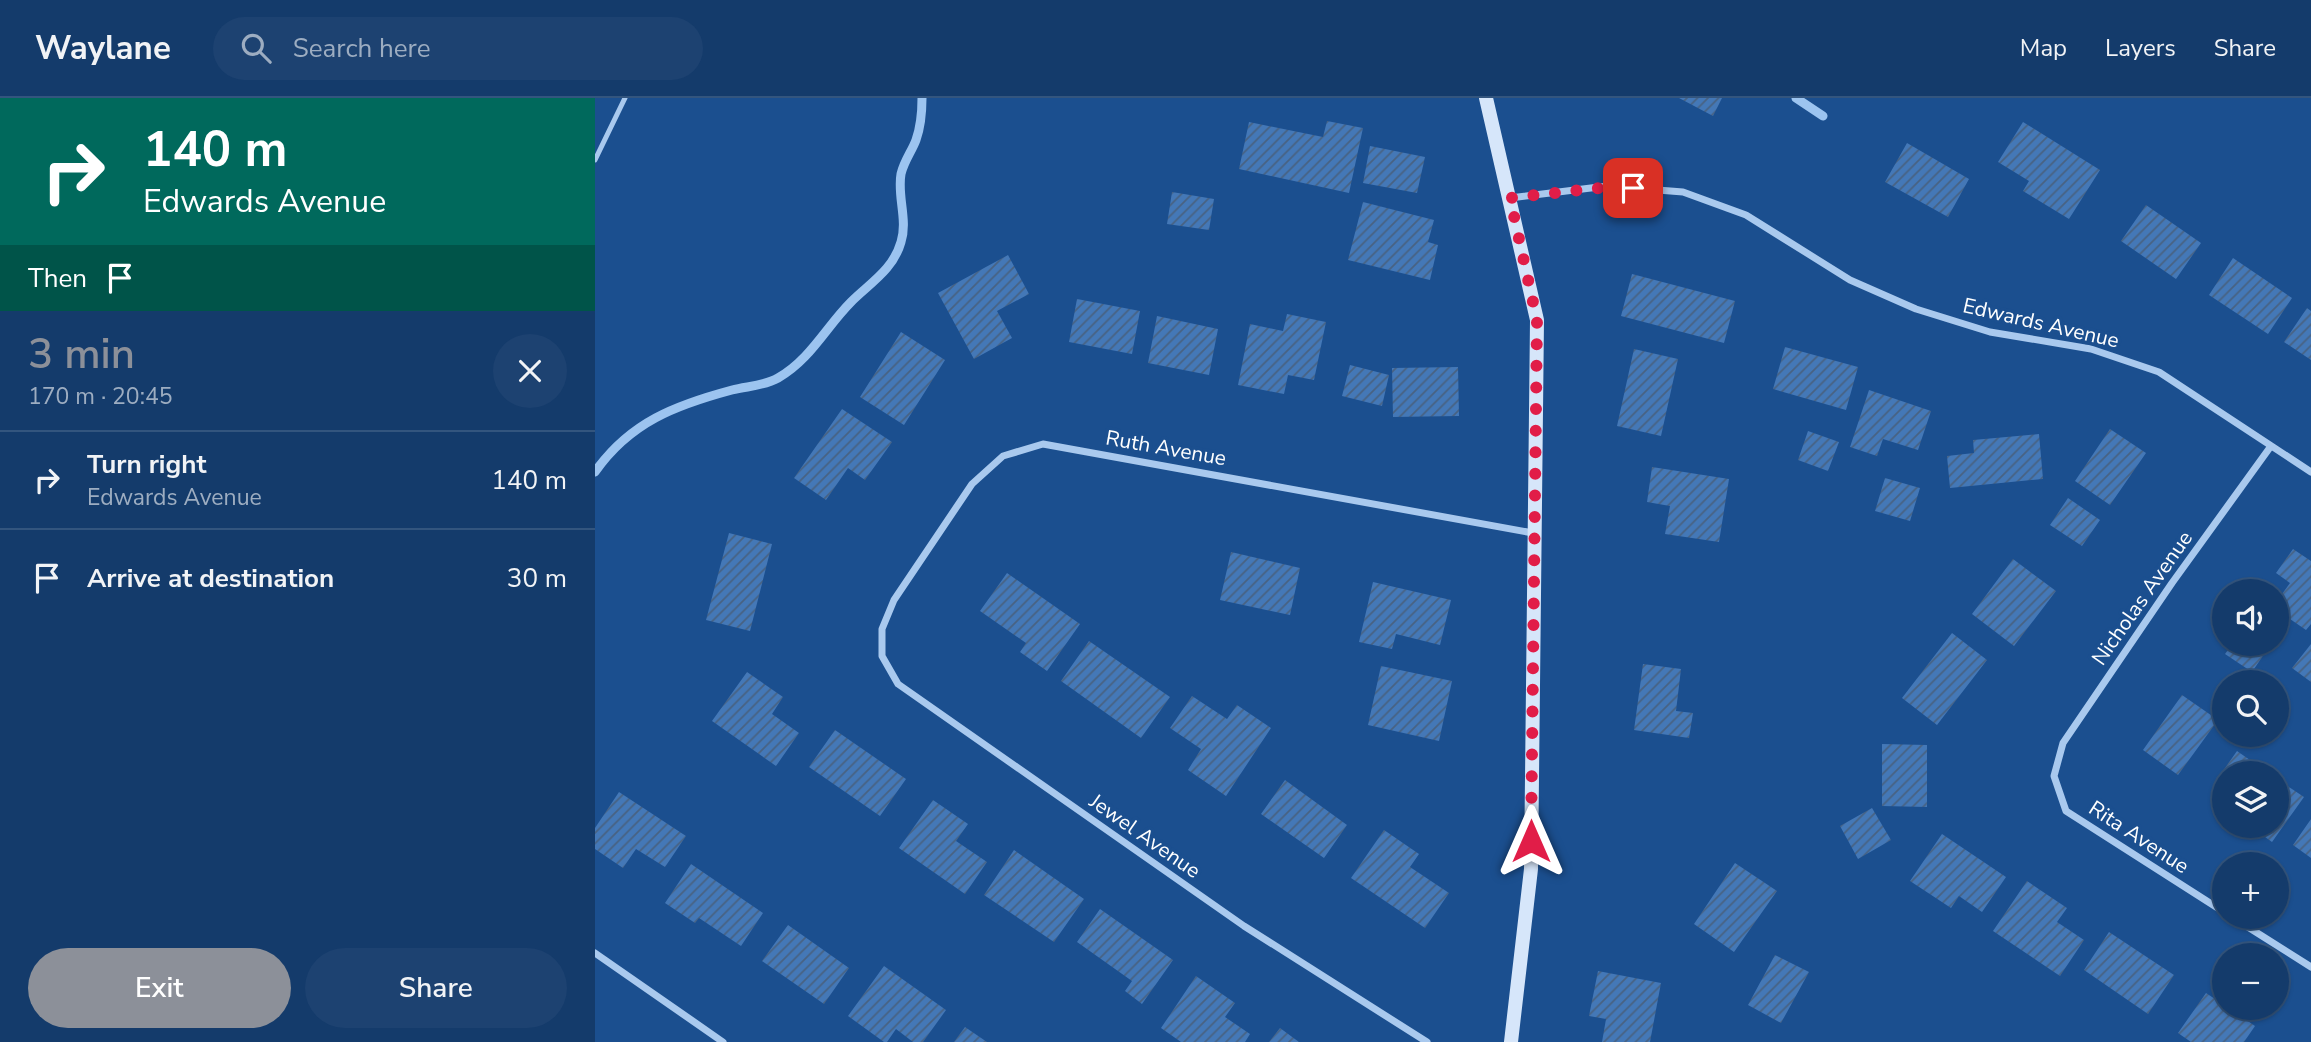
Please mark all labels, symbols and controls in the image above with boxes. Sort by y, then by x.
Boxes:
search box [213,17,703,80]
text: Waylane [35,26,171,71]
icon: search [237,29,275,67]
text: Search here [293,31,431,66]
text: Map [2020,32,2067,64]
text: Layers [2105,32,2176,64]
text: Share [2214,32,2276,64]
text: 140 m [143,116,287,183]
icon: right [28,126,119,217]
pin [1603,158,1663,218]
icon: arrive [1614,169,1652,207]
text: Edwards Avenue [143,180,386,223]
icon: arrive [101,259,139,297]
text: Then [28,261,87,296]
street label: Edwards Avenue [1960,291,2122,355]
text: 3 min [28,326,135,383]
button: close [493,334,567,408]
text: 170 m · 20:45 [28,381,173,412]
street label: Ruth Avenue [1104,424,1228,472]
text: Turn right [87,447,206,482]
icon: right [28,461,66,499]
text: 140 m [491,463,567,498]
text: Edwards Avenue [87,482,262,513]
street label: Nicholas Avenue [2085,525,2199,671]
icon: arrive [28,559,66,597]
text: Arrive at destination [87,561,334,596]
text: 30 m [507,561,567,596]
map controls [2212,579,2289,1020]
button: sound [2212,579,2289,656]
button: search [2212,670,2289,747]
button: layers [2212,761,2289,838]
street label: Jewel Avenue [1083,787,1206,885]
street label: Rita Avenue [2083,794,2195,880]
position arrow [1494,804,1568,878]
button: + [2212,852,2289,929]
button: − [2212,943,2289,1020]
button: Exit [28,948,291,1028]
button: Share [305,948,567,1028]

